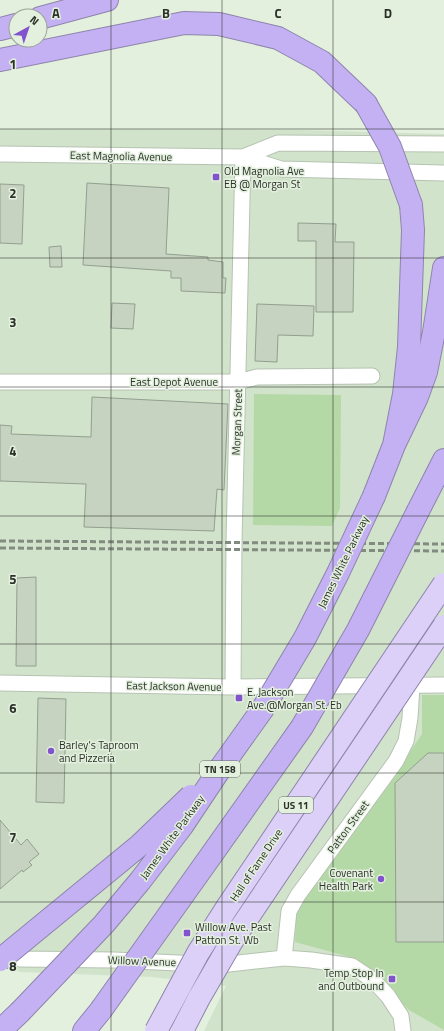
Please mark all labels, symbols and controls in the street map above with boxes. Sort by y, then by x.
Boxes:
text: A [52,3,60,23]
text: B [162,3,170,23]
text: C [274,3,282,23]
text: D [384,3,392,23]
north arrow [8,8,48,48]
text: N [26,12,42,29]
text: 1 [9,54,17,74]
street label: East Magnolia Avenue [70,147,173,165]
place label: Old Magnolia Ave EB @ Morgan St [224,163,305,192]
marker: Old Magnolia Ave EB @ Morgan St [211,172,221,182]
text: 2 [9,183,17,203]
text: 3 [9,312,17,332]
street label: East Depot Avenue [130,374,218,390]
street label: Morgan Street [228,388,246,456]
text: 4 [9,441,17,461]
street label: James White Parkway [314,512,373,611]
text: 5 [9,569,17,589]
street label: East Jackson Avenue [126,677,222,695]
place label: E. Jackson Ave.@Morgan St. Eb [247,684,342,713]
marker: E. Jackson Ave.@Morgan St. Eb [234,693,244,703]
text: 6 [9,698,17,718]
place label: Barley's Taproom and Pizzeria [59,737,139,766]
marker: Barley's Taproom and Pizzeria [46,746,56,756]
road number: TN 158 [200,761,240,777]
street label: James White Parkway [136,791,209,883]
road number: US 11 [279,797,313,813]
street label: Patton Street [323,797,373,857]
street label: Hall of Fame Drive [226,825,286,904]
text: 7 [9,827,17,847]
place label: Covenant Health Park [319,865,374,894]
marker: Covenant Health Park [376,874,386,884]
place label: Willow Ave. Past Patton St. Wb [195,919,272,948]
marker: Willow Ave. Past Patton St. Wb [182,928,192,938]
street label: Willow Avenue [108,952,177,970]
text: 8 [9,956,17,976]
place label: Temp Stop In and Outbound [318,965,384,994]
marker: Temp Stop In and Outbound [387,974,397,984]

